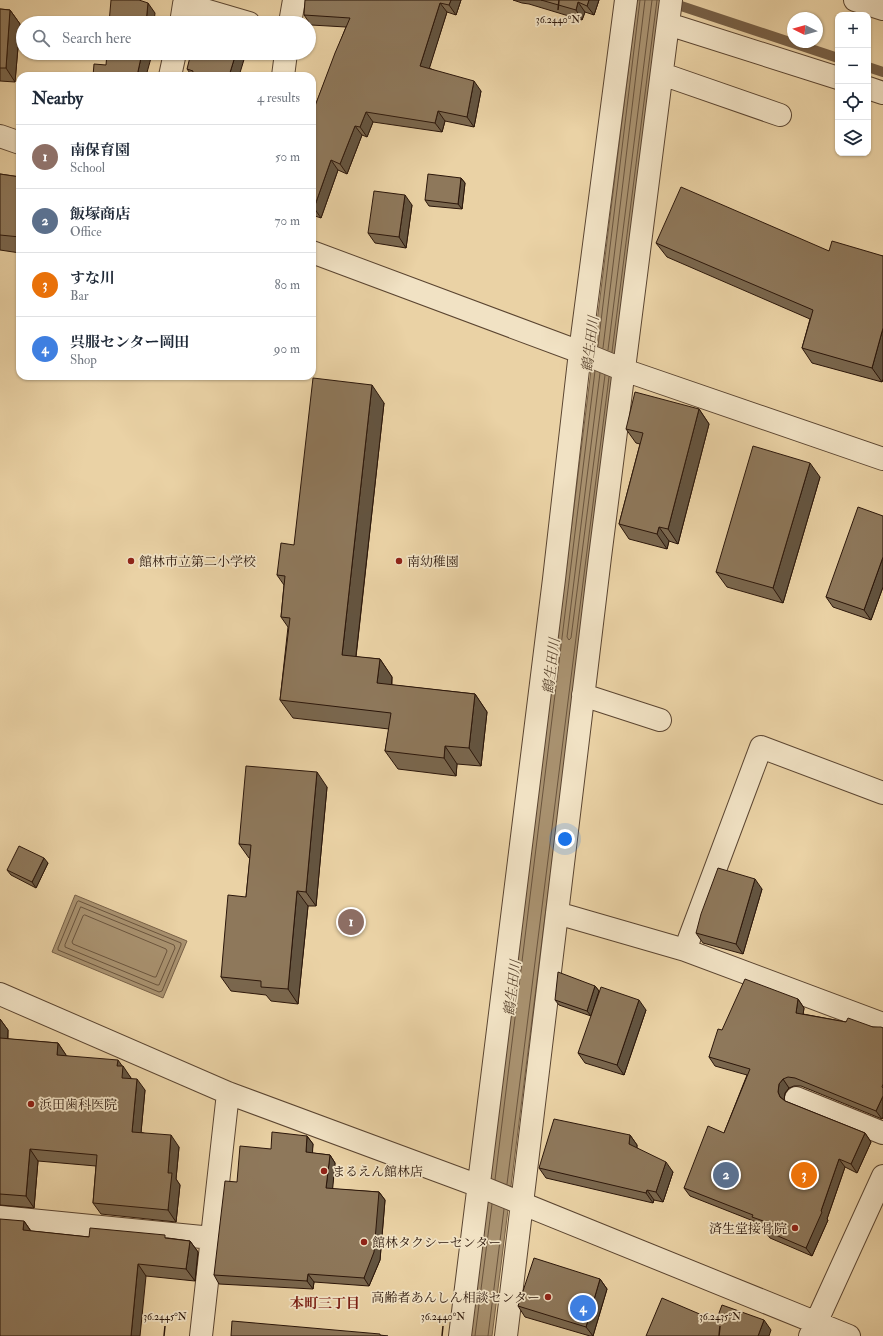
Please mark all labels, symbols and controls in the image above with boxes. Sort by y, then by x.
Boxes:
north arrow [787,12,823,48]
map controls [835,12,871,156]
button: + [835,12,871,48]
text: 36.2440°N [536,14,580,26]
search box [16,16,316,60]
icon: search [30,27,52,49]
text: Search here [62,29,131,48]
button: − [835,48,871,84]
button: locate [835,84,871,120]
text: Nearby [32,88,83,109]
text: 4 results [257,90,300,106]
button: layers [835,120,871,156]
text: 南保育園 [70,141,130,160]
text: 1 [43,149,47,165]
text: 50 m [275,149,300,165]
text: School [70,160,105,176]
text: 飯塚商店 [70,205,130,224]
text: 2 [42,213,48,229]
text: 70 m [275,213,300,229]
text: Office [70,224,102,240]
text: すな川 [70,269,115,288]
text: 3 [43,277,48,293]
text: 80 m [274,277,300,293]
text: Bar [70,288,89,304]
water label: 鶴生田川 [579,313,603,373]
text: 呉服センター岡田 [70,333,189,352]
text: 4 [41,341,49,357]
text: 90 m [274,341,300,357]
text: Shop [70,352,97,368]
place label: 館林市立第二小学校 [139,554,256,570]
place label: 南幼稚園 [407,554,459,570]
marker: 館林市立第二小学校 [126,556,136,566]
marker: 南幼稚園 [394,556,404,566]
water label: 鶴生田川 [540,635,564,695]
your location [555,829,575,849]
pin: 1 [338,907,364,937]
water label: 鶴生田川 [501,957,525,1017]
place label: 浜田歯科医院 [39,1097,117,1113]
marker: 浜田歯科医院 [26,1099,36,1109]
pin: 2 [713,1160,739,1190]
pin: 3 [791,1160,817,1190]
place label: まるえん館林店 [332,1164,423,1180]
marker: まるえん館林店 [319,1166,329,1176]
place label: 済生堂接骨院 [709,1221,787,1237]
marker: 済生堂接骨院 [790,1223,800,1233]
place label: 館林タクシーセンター [372,1235,501,1251]
marker: 館林タクシーセンター [359,1237,369,1247]
place label: 高齢者あんしん相談センター [372,1290,540,1306]
marker: 高齢者あんしん相談センター [543,1292,553,1302]
pin: 4 [570,1293,596,1323]
district label: 本町三丁目 [290,1295,360,1312]
text: 36.2445°N [143,1311,187,1323]
text: 36.2440°N [421,1311,465,1323]
text: 36.2435°N [699,1311,741,1323]

